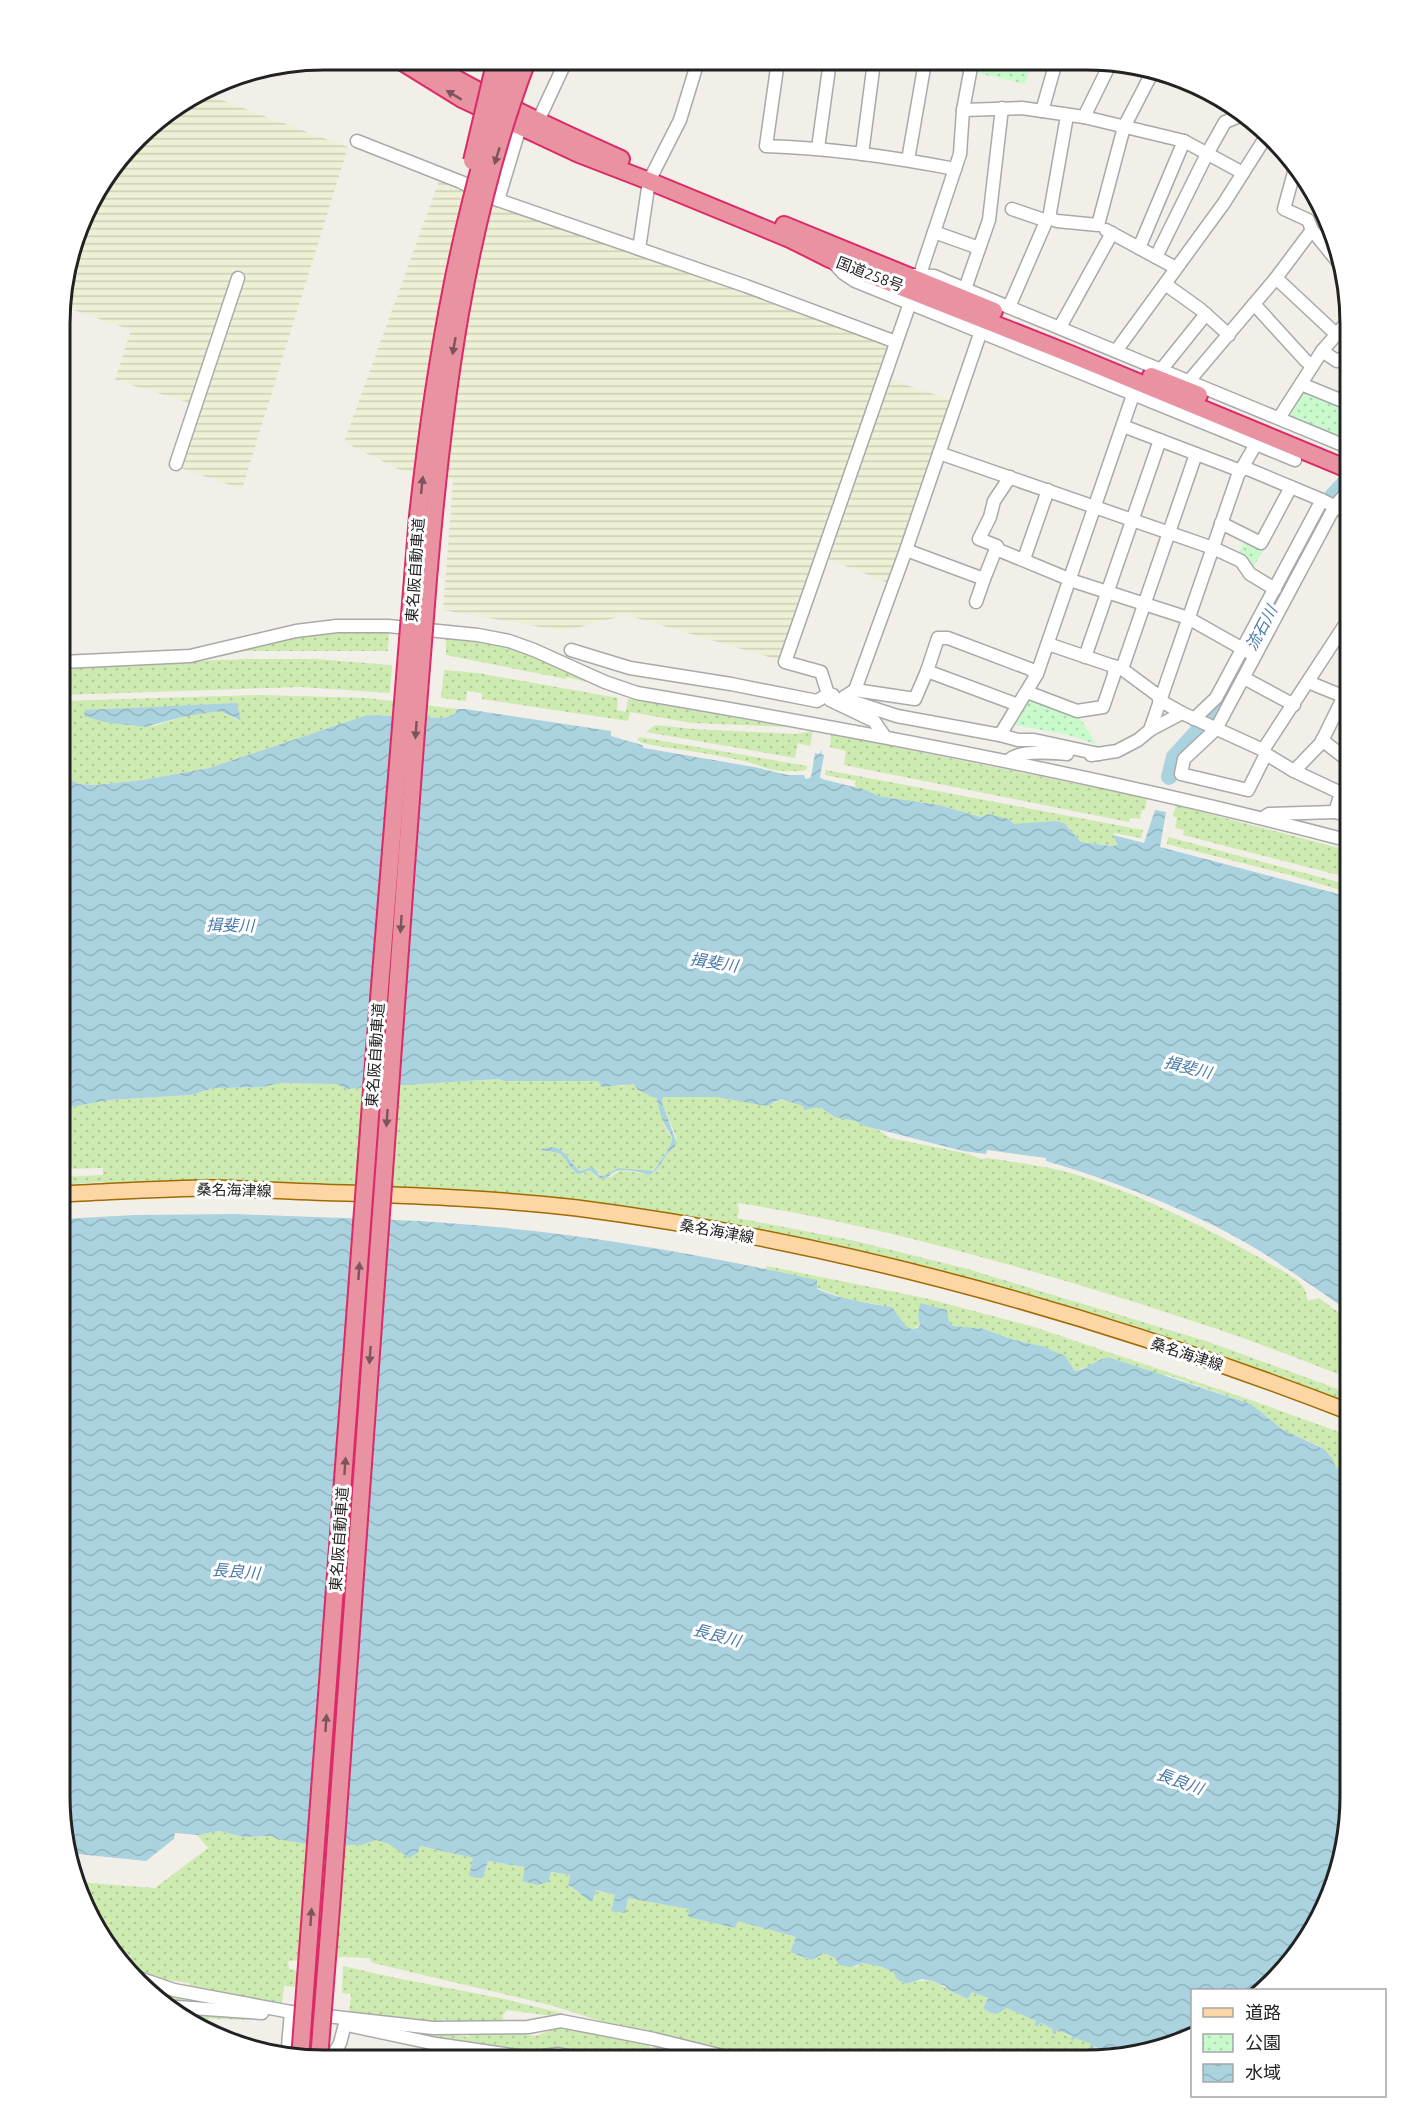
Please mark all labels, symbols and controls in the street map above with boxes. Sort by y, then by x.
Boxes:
one-way arrow [446,89,462,100]
one-way arrow [492,147,501,165]
street label: 国道258号 [834,253,906,295]
one-way arrow [449,337,458,356]
one-way arrow [417,476,427,495]
street label: 東名阪自動車道 [403,517,427,623]
water label: 流石川 [1242,601,1281,653]
one-way arrow [411,720,421,739]
one-way arrow [397,915,406,934]
water label: 揖斐川 [206,916,256,934]
water label: 揖斐川 [689,949,741,975]
street label: 東名阪自動車道 [363,1002,387,1108]
water label: 揖斐川 [1163,1052,1215,1082]
one-way arrow [382,1109,392,1128]
street label: 桑名海津線 [196,1181,272,1199]
street label: 桑名海津線 [679,1216,755,1246]
one-way arrow [354,1262,364,1281]
street label: 桑名海津線 [1149,1334,1225,1374]
one-way arrow [366,1345,375,1364]
one-way arrow [340,1456,349,1475]
street label: 東名阪自動車道 [327,1486,351,1592]
water label: 長良川 [211,1560,263,1582]
water label: 長良川 [691,1620,744,1650]
one-way arrow [321,1713,330,1732]
water label: 長良川 [1154,1764,1208,1798]
one-way arrow [306,1908,316,1927]
legend [1191,1989,1386,2097]
text: 道路 [1245,2002,1281,2022]
text: 公園 [1245,2032,1281,2052]
text: 水域 [1245,2062,1281,2082]

